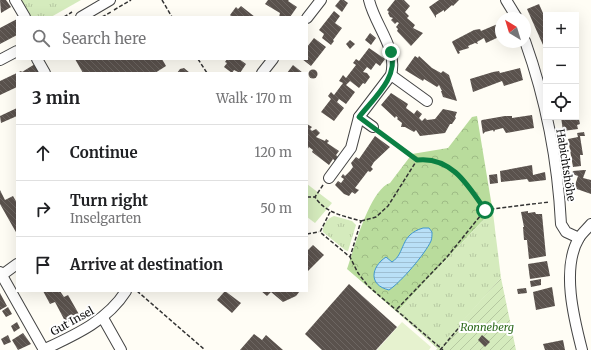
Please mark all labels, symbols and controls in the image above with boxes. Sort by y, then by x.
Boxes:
north arrow [495,12,531,48]
map controls [543,12,579,120]
button: + [543,12,579,48]
search box [16,16,308,60]
icon: search [30,27,52,49]
text: Search here [62,29,146,48]
route end [382,43,400,61]
button: − [543,48,579,84]
button: locate [543,84,579,120]
text: 3 min [32,87,80,109]
text: Walk · 170 m [216,90,292,107]
street label: Habichtshöhe [553,128,579,203]
icon: ahead [32,142,54,164]
text: Continue [70,143,138,162]
text: 120 m [254,144,292,161]
text: Turn right [70,191,148,210]
icon: right [32,198,54,220]
text: 50 m [260,200,292,217]
route start [476,201,494,219]
text: Inselgarten [70,210,141,227]
icon: arrive [32,254,54,276]
text: Arrive at destination [70,255,223,274]
street label: Gut Insel [48,303,97,339]
park label: Ronneberg [460,320,514,334]

